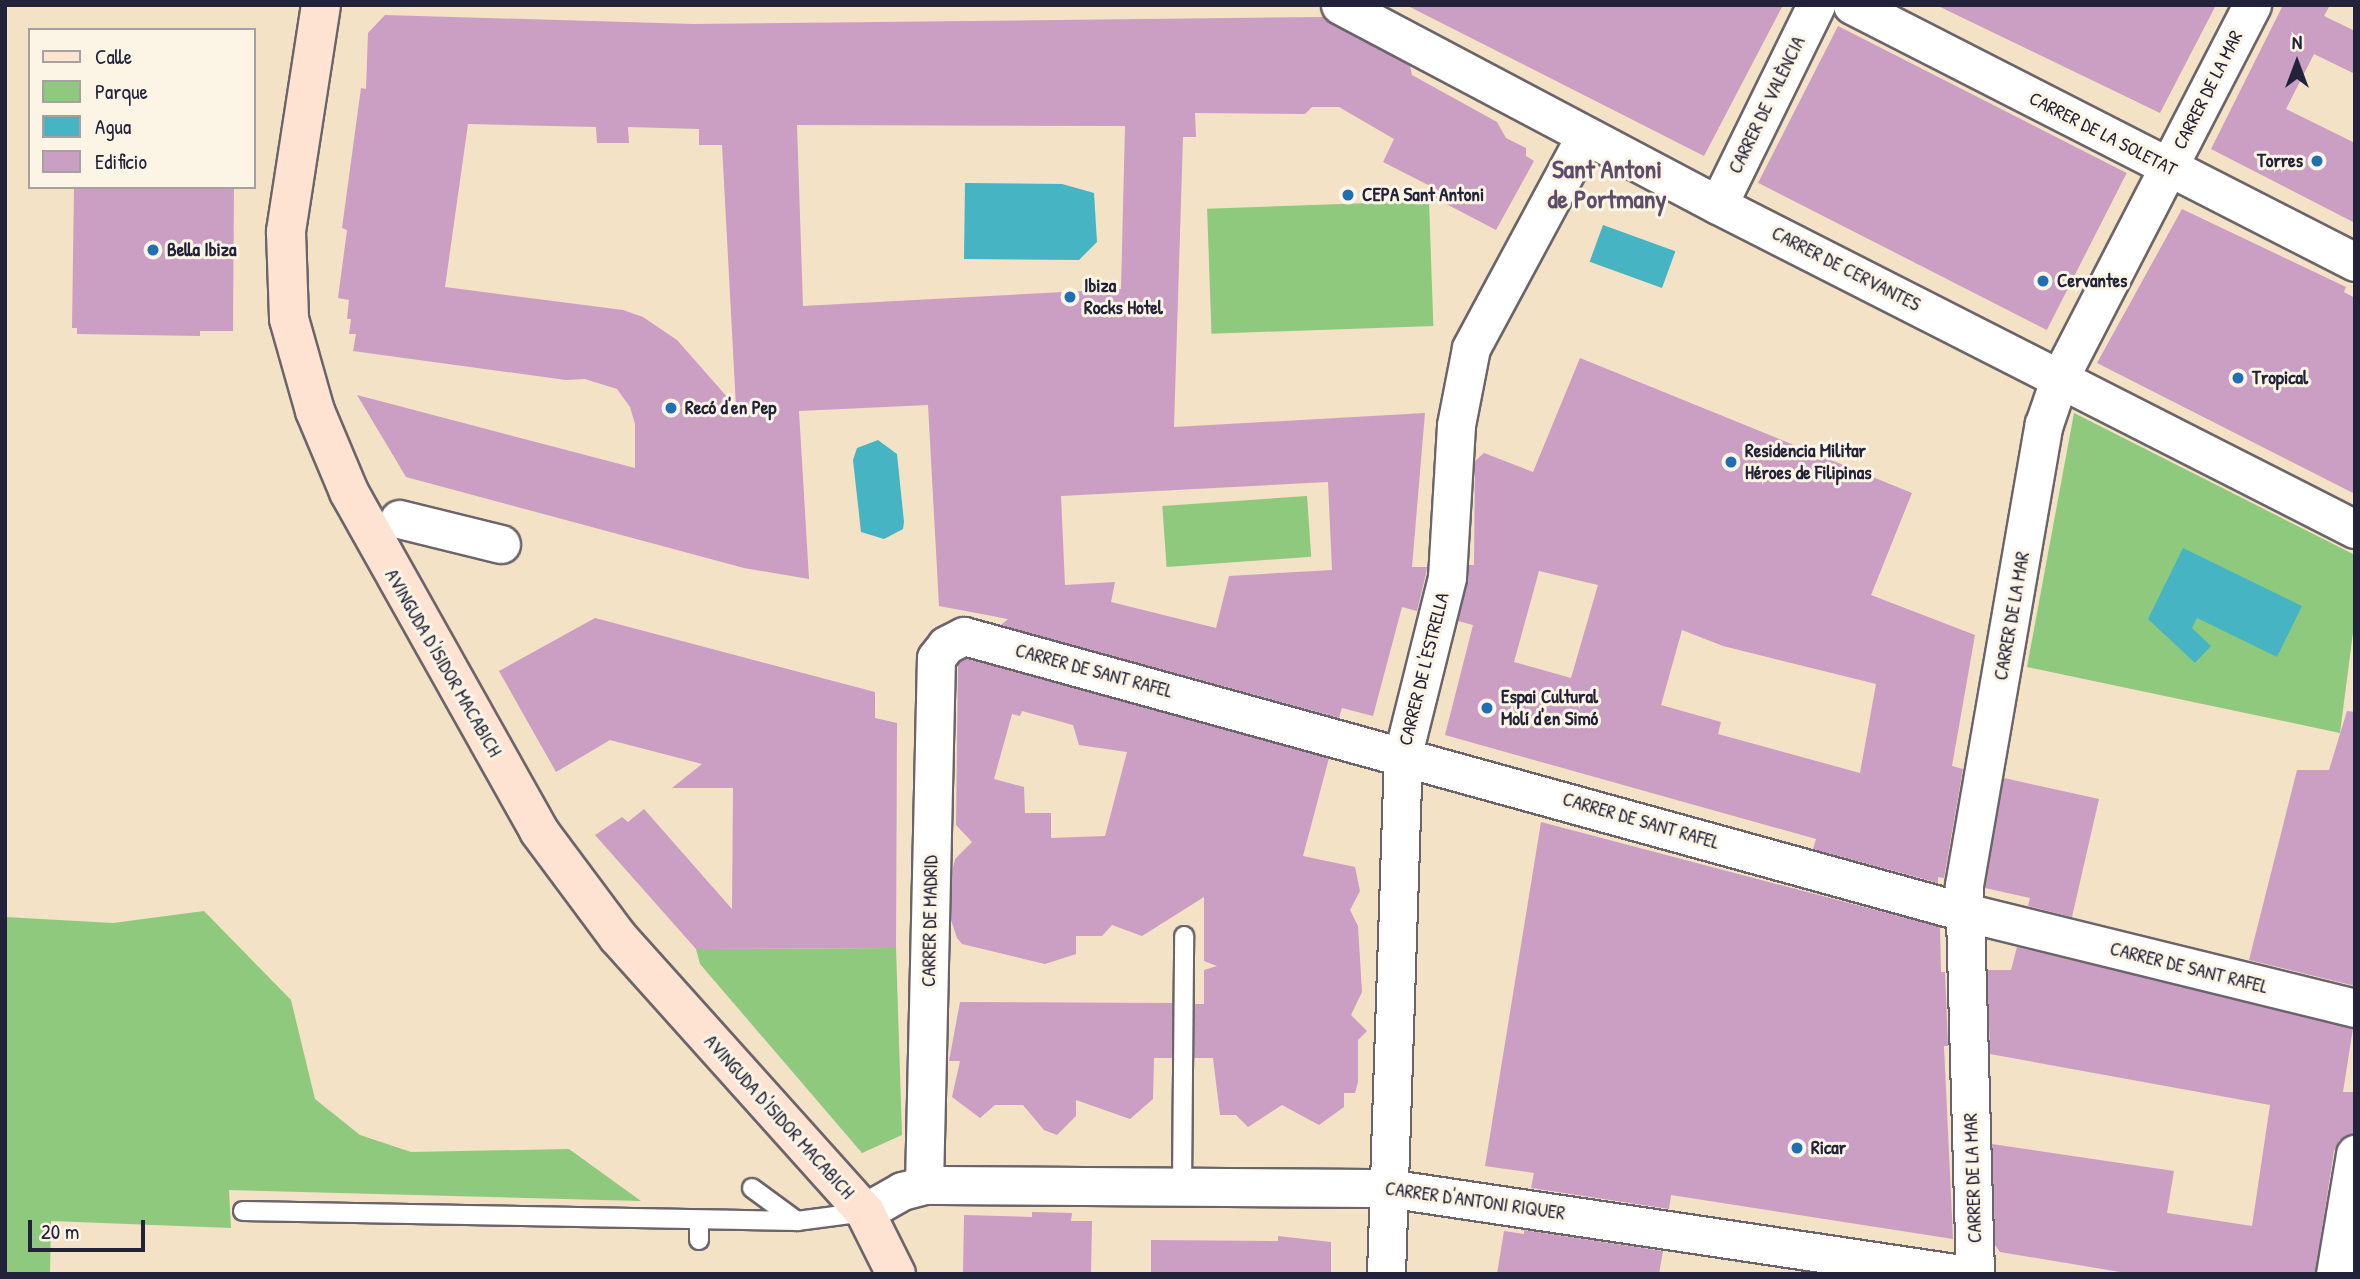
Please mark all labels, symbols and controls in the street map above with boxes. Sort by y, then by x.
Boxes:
street label: CARRER DE LA MAR [2168,27,2248,153]
legend [28,28,256,189]
north arrow [2262,28,2332,98]
text: N [2292,29,2302,55]
street label: CARRER DE VALÈNCIA [1724,33,1810,177]
text: Calle [95,42,132,71]
text: Parque [95,77,148,106]
street label: CARRER DE LA SOLETAT [2025,87,2181,181]
text: Agua [95,112,131,141]
text: Edificio [95,147,147,176]
place label: Torres [2257,150,2303,172]
district label: Sant Antoni de Portmany [1547,153,1667,214]
marker: Torres [2309,153,2325,169]
place label: CEPA Sant Antoni [1362,184,1484,206]
marker: CEPA Sant Antoni [1340,187,1356,203]
street label: CARRER DE CERVANTES [1768,222,1924,316]
place label: Bella Ibiza [167,239,236,261]
marker: Bella Ibiza [145,242,161,258]
place label: Cervantes [2057,270,2127,292]
marker: Cervantes [2035,273,2051,289]
place label: Ibiza Rocks Hotel [1084,275,1163,319]
marker: Ibiza Rocks Hotel [1062,289,1078,305]
place label: Tropical [2252,367,2308,389]
marker: Tropical [2230,370,2246,386]
place label: Recó d'en Pep [685,397,776,419]
marker: Recó d'en Pep [663,400,679,416]
place label: Residencia Militar Héroes de Filipinas [1745,440,1871,484]
marker: Residencia Militar Héroes de Filipinas [1723,454,1739,470]
street label: CARRER DE LA MAR [1989,550,2035,682]
street label: AVINGUDA D'ISIDOR MACABICH [380,565,506,761]
street label: CARRER DE L'ESTRELLA [1394,590,1454,748]
street label: CARRER DE SANT RAFEL [1013,639,1175,703]
place label: Espai Cultural Molí d'en Simó [1501,686,1598,730]
marker: Espai Cultural Molí d'en Simó [1479,700,1495,716]
street label: CARRER DE SANT RAFEL [1560,788,1722,854]
street label: CARRER DE MADRID [917,855,943,987]
street label: CARRER DE SANT RAFEL [2108,937,2270,999]
street label: AVINGUDA D'ISIDOR MACABICH [699,1030,859,1204]
street label: CARRER DE LA MAR [1959,1113,1987,1243]
place label: Ricar [1811,1137,1846,1159]
marker: Ricar [1789,1140,1805,1156]
street label: CARRER D'ANTONI RIQUER [1384,1177,1566,1225]
scale bar [32,1206,149,1250]
text: 20 m [41,1217,79,1246]

